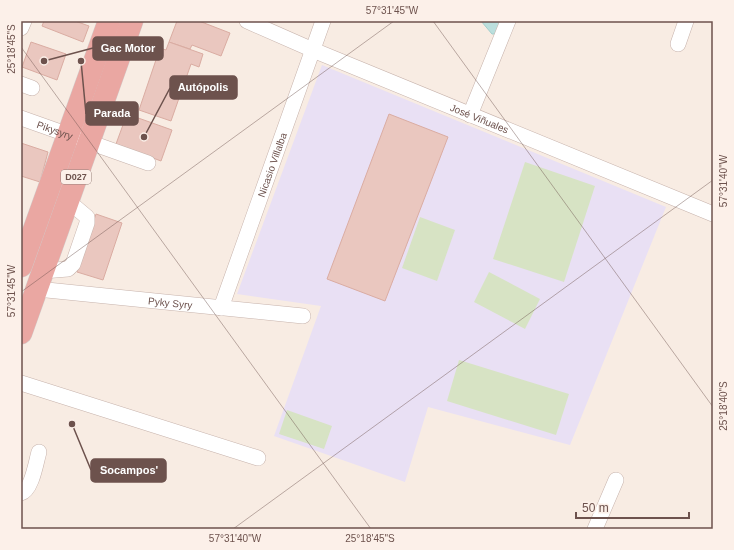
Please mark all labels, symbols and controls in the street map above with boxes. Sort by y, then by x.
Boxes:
text: 57°31'45"W [366,5,419,16]
text: 25°18'45"S [6,24,17,74]
callout: Gac Motor [93,37,163,60]
text: Gac Motor [101,42,156,54]
callout: Autópolis [170,76,237,99]
text: Autópolis [178,81,228,93]
callout: Parada [86,102,138,125]
street label: José Viñuales [448,102,510,136]
text: Parada [94,107,131,119]
street label: Pikysyry [35,119,74,142]
street label: Nicasio Villalba [256,131,289,199]
text: 57°31'40"W [718,154,729,207]
road number: D027 [61,170,91,184]
text: 57°31'45"W [6,264,17,317]
street label: Pyky Syry [148,295,193,311]
text: 25°18'40"S [718,381,729,431]
callout: Socampos' [91,459,166,482]
text: Socampos' [100,464,159,476]
scale bar [576,494,689,520]
text: 50 m [582,501,609,515]
text: 57°31'40"W [209,533,262,544]
text: 25°18'45"S [345,533,395,544]

